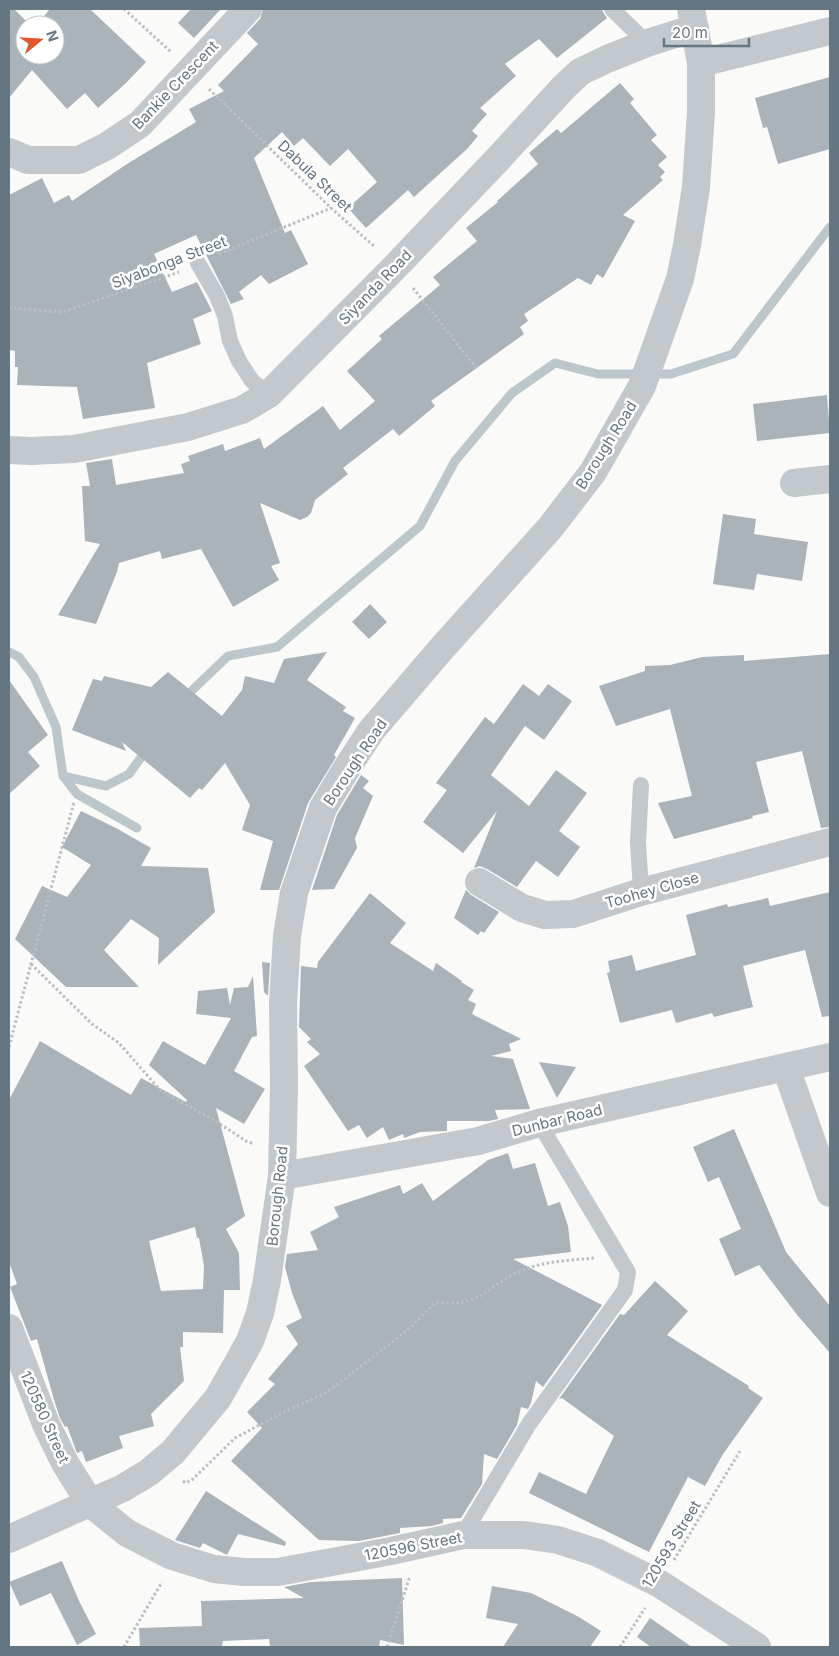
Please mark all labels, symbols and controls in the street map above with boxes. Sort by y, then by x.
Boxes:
north arrow [15,15,65,65]
scale bar [664,15,749,47]
text: 20 m [672,23,708,42]
text: N [43,28,63,44]
street label: Bankie Crescent [128,37,222,133]
street label: Dabula Street [274,136,356,216]
street label: Siyabonga Street [109,231,229,293]
street label: Siyanda Road [335,246,415,328]
street label: Borough Road [571,397,641,493]
street label: Borough Road [319,715,391,809]
street label: Toohey Close [603,868,701,912]
street label: Dunbar Road [510,1100,604,1140]
street label: Borough Road [262,1145,292,1247]
street label: 120580 Street [16,1368,74,1466]
street label: 120593 Street [637,1497,705,1591]
street label: 120596 Street [363,1527,463,1565]

